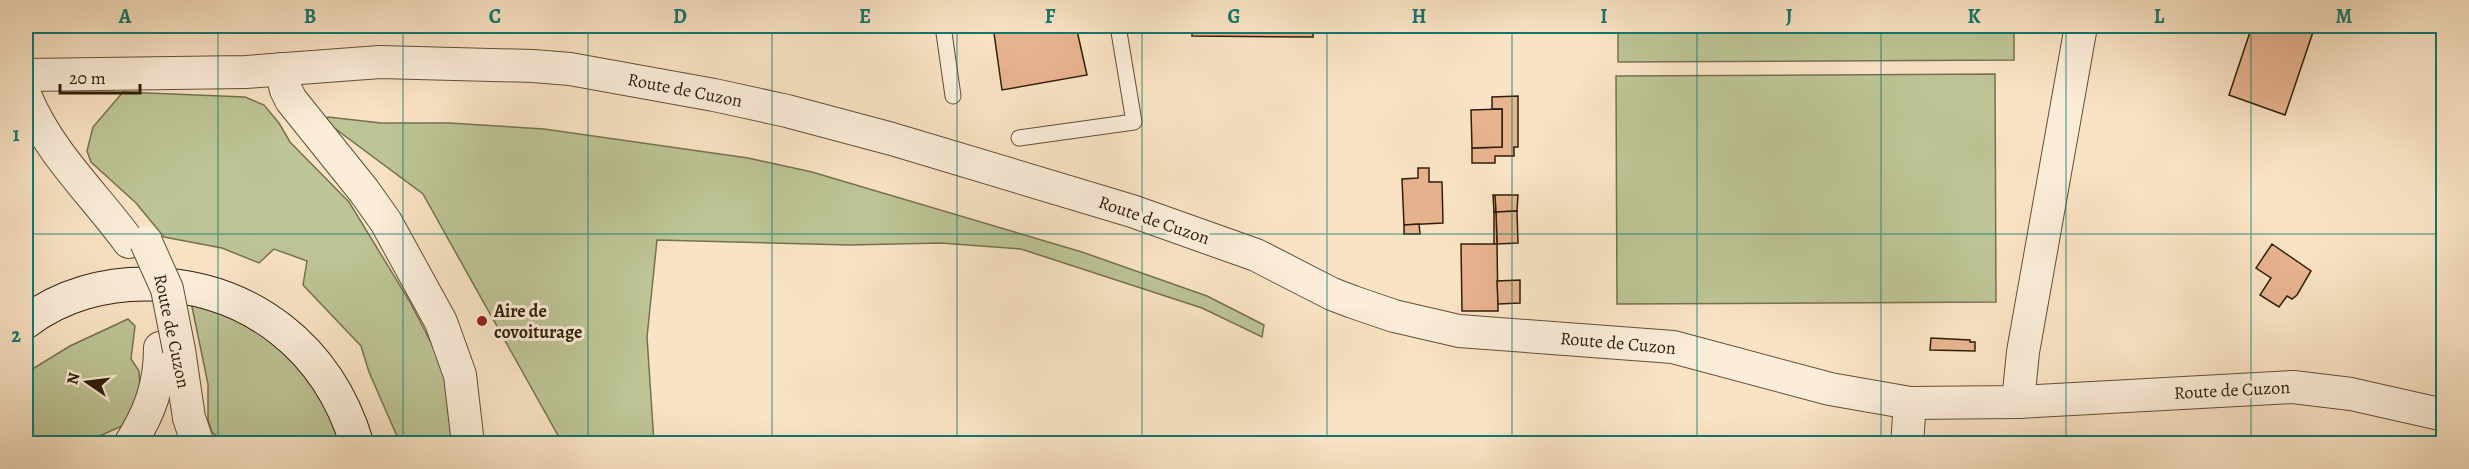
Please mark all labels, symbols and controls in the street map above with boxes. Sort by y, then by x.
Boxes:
text: A [118,3,132,30]
text: B [304,3,316,30]
text: C [489,3,501,30]
text: D [673,3,687,30]
text: E [859,3,871,30]
text: F [1045,3,1056,30]
text: G [1227,3,1241,30]
text: H [1412,3,1427,30]
text: I [1600,3,1608,30]
text: J [1786,3,1793,30]
text: K [1967,3,1981,30]
text: L [2154,3,2165,30]
text: M [2336,3,2353,30]
scale bar [60,57,140,95]
text: 20 m [69,66,106,90]
street label: Route de Cuzon [626,67,744,113]
text: 1 [12,121,20,148]
street label: Route de Cuzon [1095,190,1213,250]
street label: Route de Cuzon [148,272,196,390]
place label: Aire de covoiturage [493,299,582,344]
marker: Aire de covoiturage [475,314,489,328]
text: 2 [11,322,21,349]
street label: Route de Cuzon [1559,326,1677,360]
north arrow [57,352,117,412]
text: N [61,370,86,387]
street label: Route de Cuzon [2173,375,2291,405]

